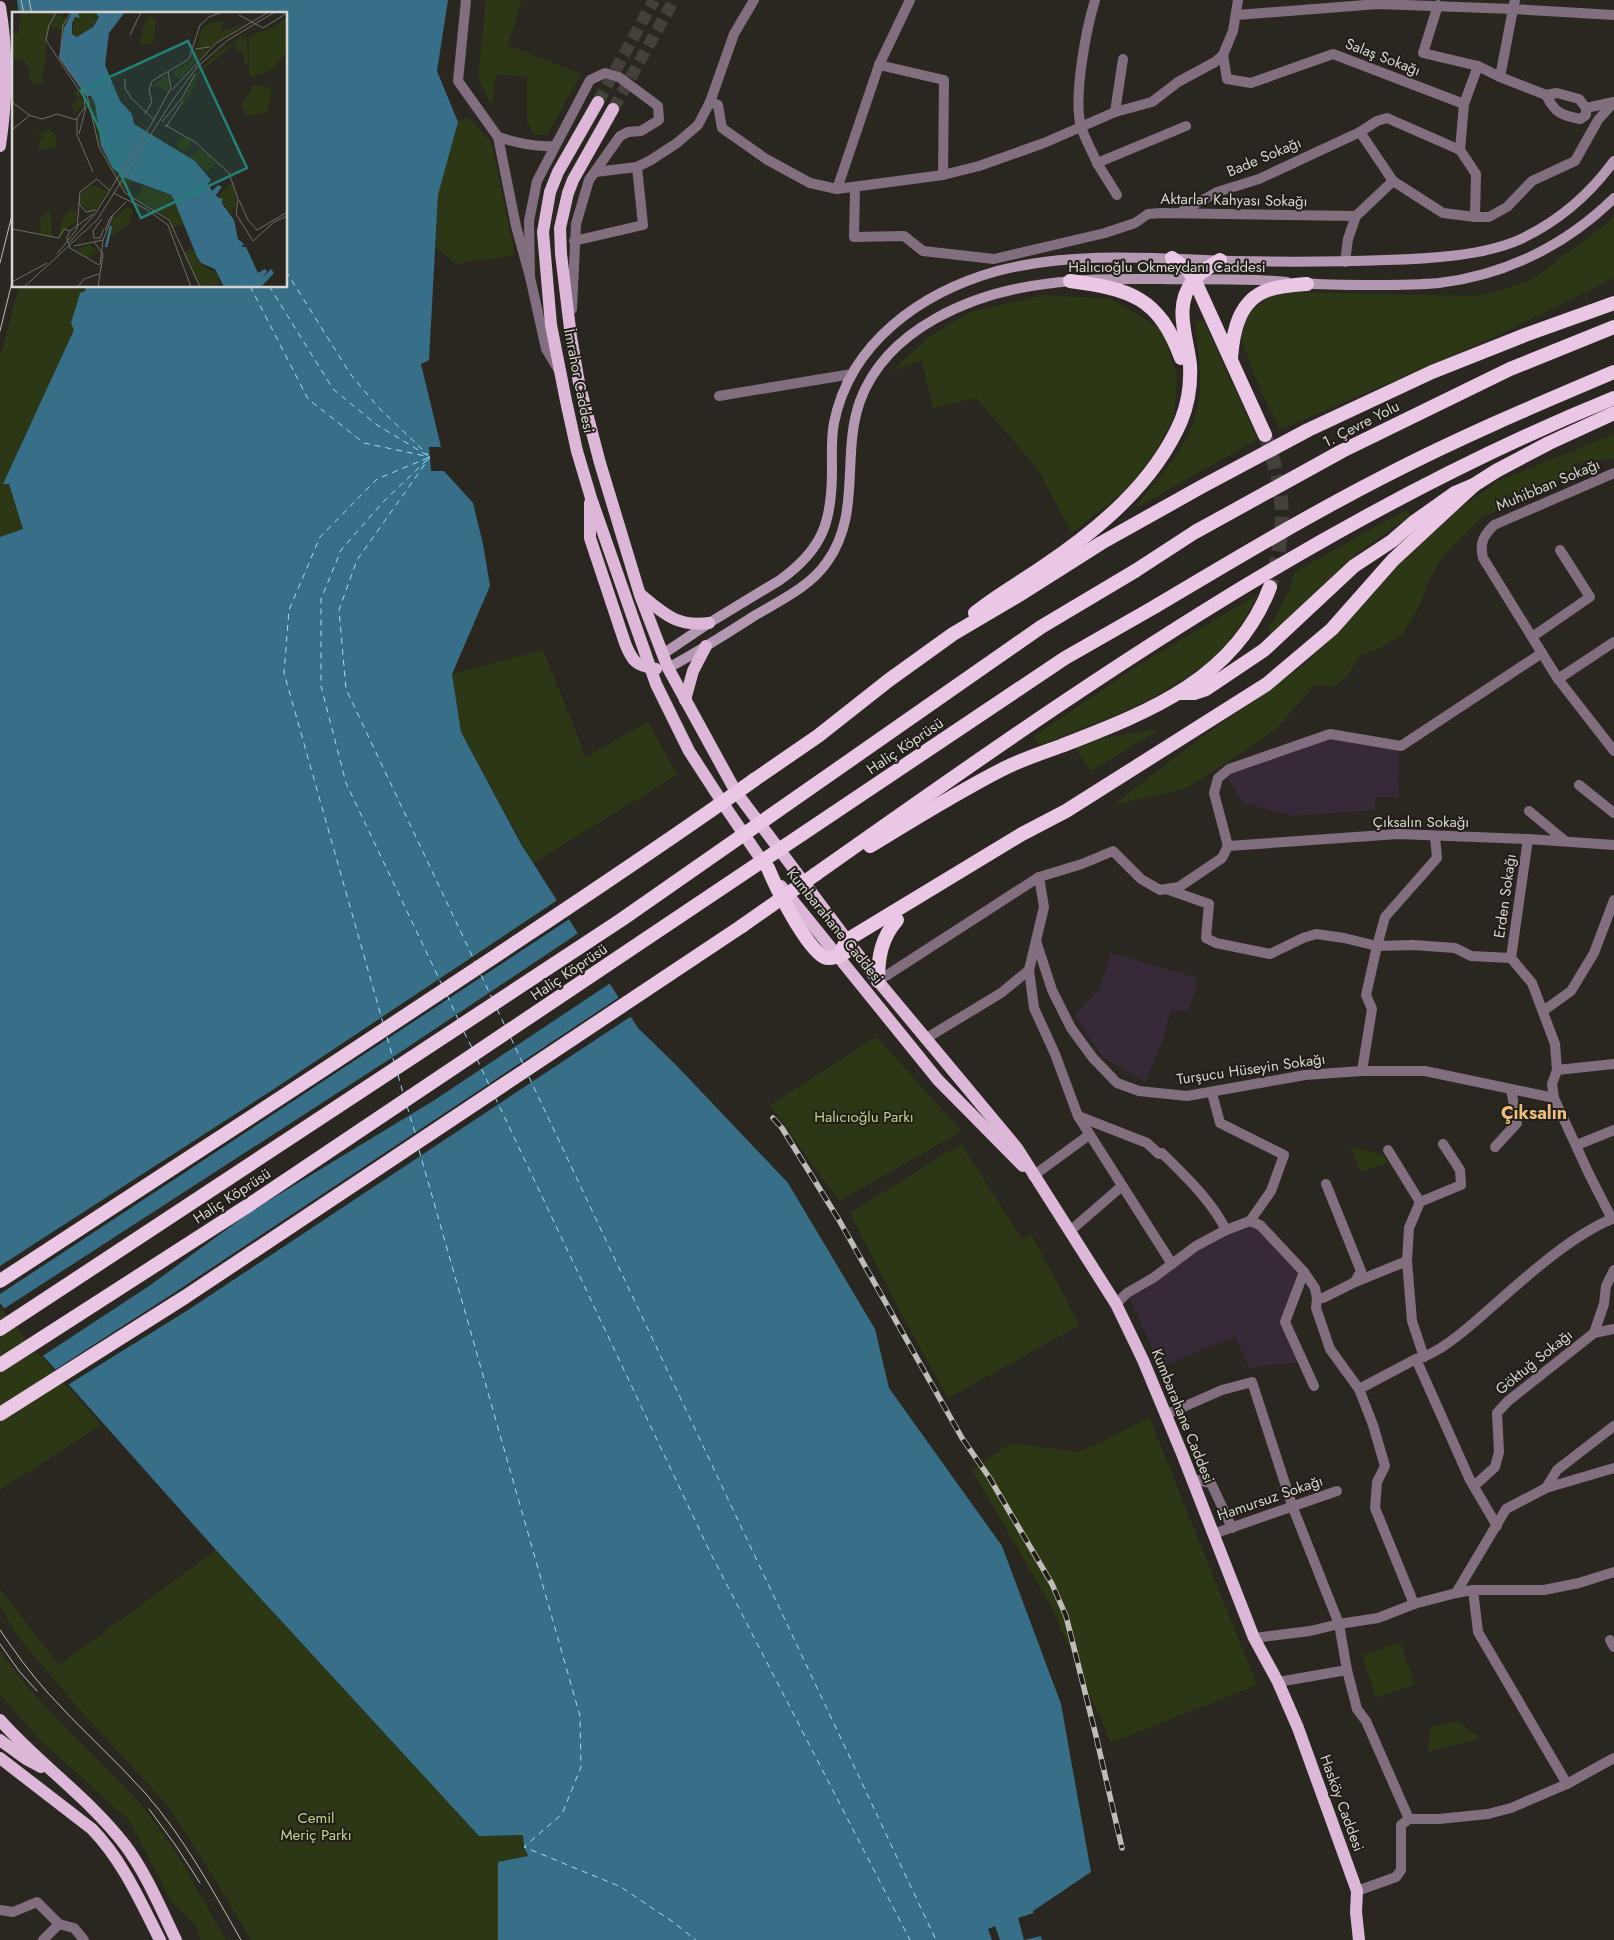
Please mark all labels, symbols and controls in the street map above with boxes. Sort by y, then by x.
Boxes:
inset map [12,12,288,288]
street label: Salaş Sokağı [1342,33,1424,81]
street label: Bade Sokağı [1223,131,1305,183]
street label: Aktarlar Kahyası Sokağı [1160,188,1308,212]
street label: Halıcıoğlu Okmeydanı Caddesi [1068,256,1266,278]
street label: İmrahor Caddesi [558,327,600,435]
street label: 1. Çevre Yolu [1319,395,1403,453]
street label: Muhibban Sokağı [1493,453,1603,517]
street label: Haliç Köprüsü [862,712,948,780]
street label: Çıksalın Sokağı [1373,811,1469,833]
street label: Erden Sokağı [1488,853,1522,939]
street label: Kumbarahane Caddesi [781,863,889,989]
street label: Haliç Köprüsü [526,938,612,1006]
street label: Turşucu Hüseyin Sokağı [1175,1048,1327,1090]
district label: Çıksalın [1501,1100,1567,1126]
park label: Halıcıoğlu Parkı [814,1106,914,1128]
street label: Haliç Köprüsü [189,1163,275,1229]
street label: Göktuğ Sokağı [1491,1324,1577,1400]
street label: Kumbarahane Caddesi [1146,1345,1220,1487]
street label: Hamursuz Sokağı [1214,1470,1326,1526]
street label: Hasköy Caddesi [1314,1751,1370,1855]
park label: Cemil Meriç Parkı [280,1807,352,1846]

